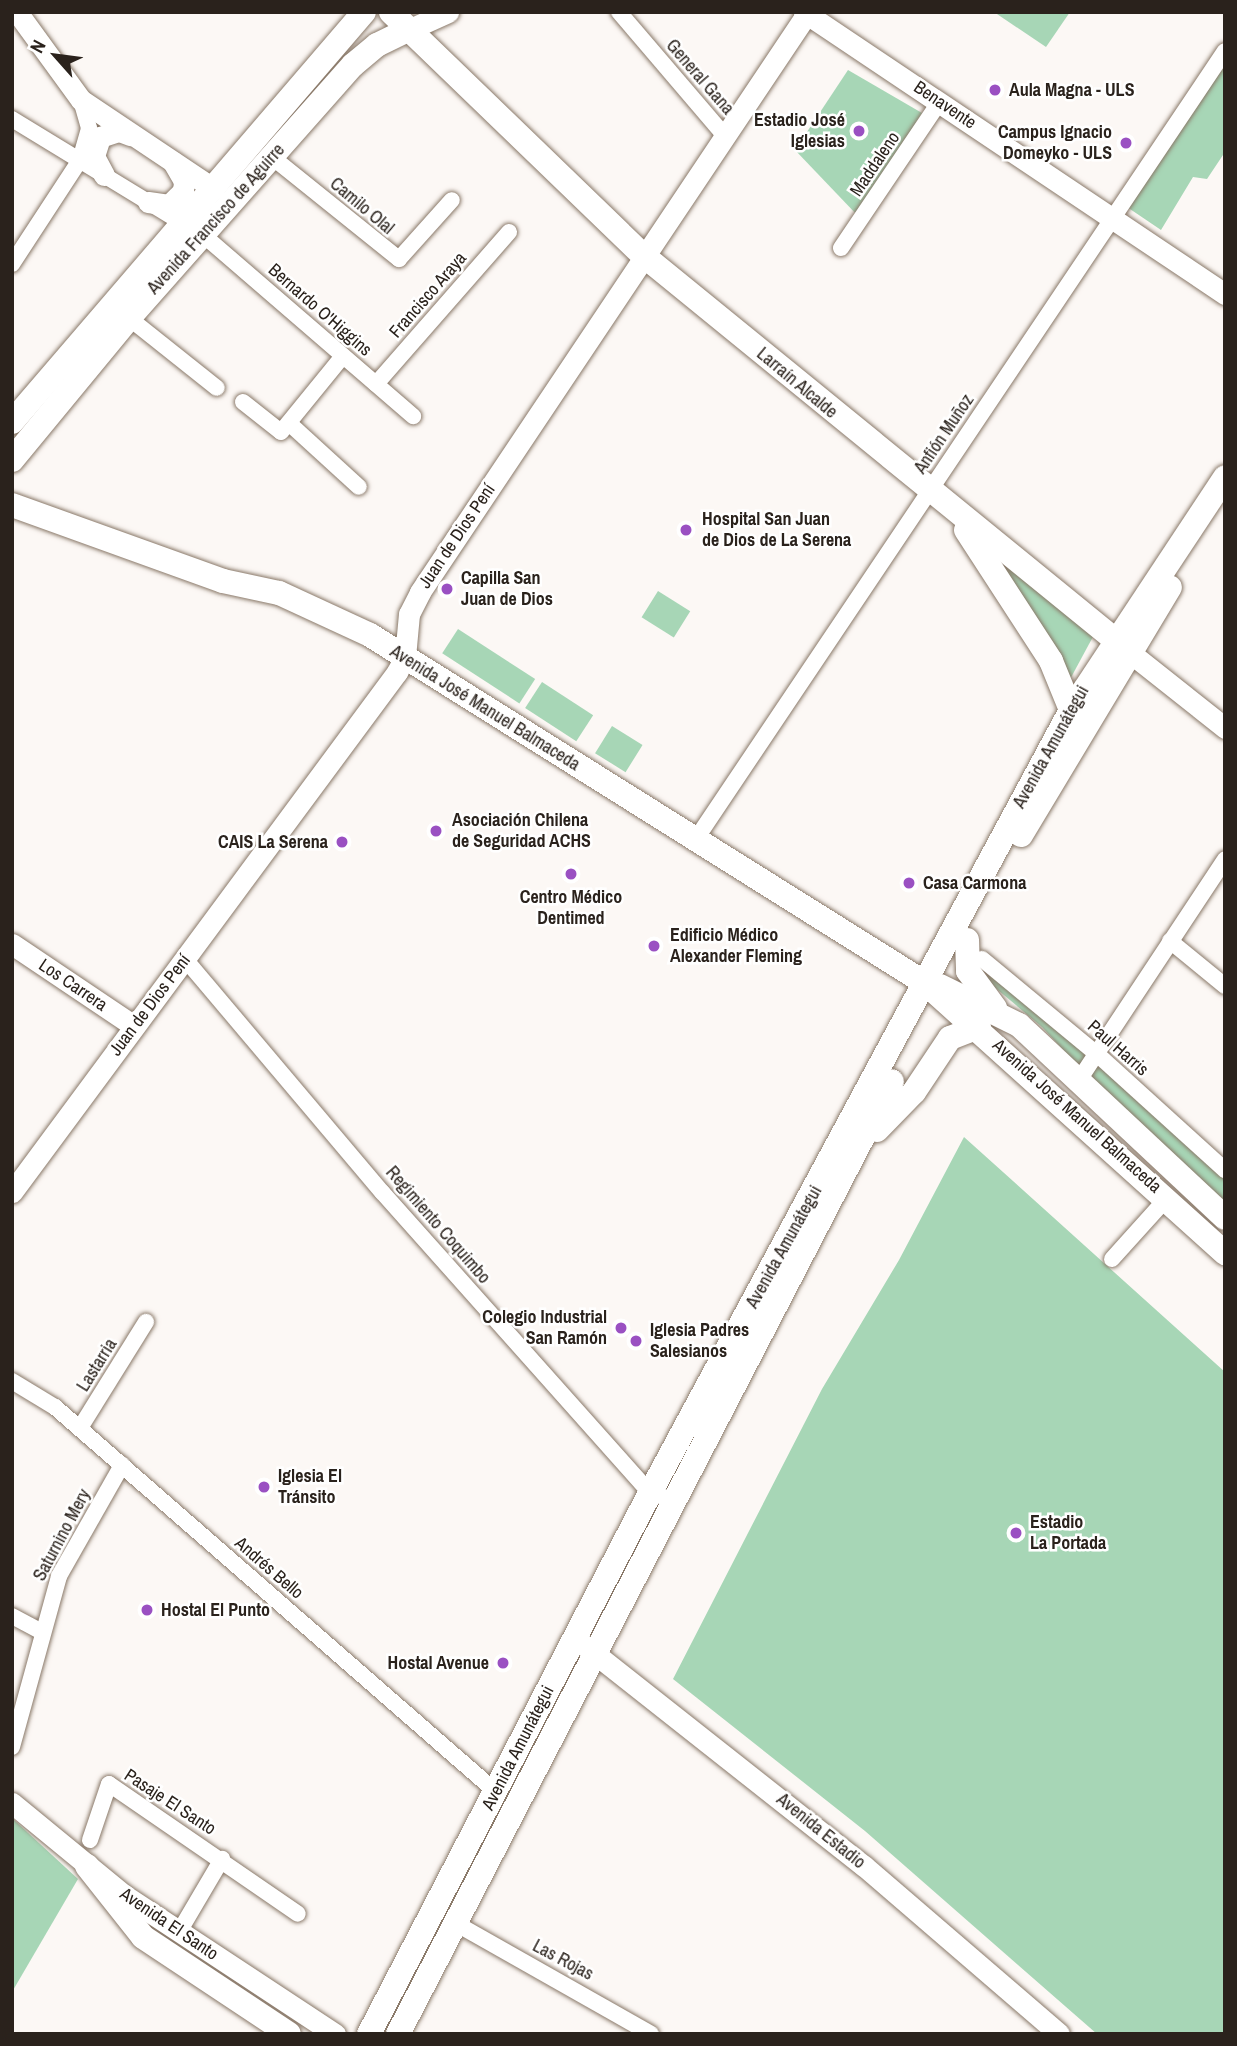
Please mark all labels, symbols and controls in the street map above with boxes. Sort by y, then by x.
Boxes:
north arrow [21,21,91,91]
text: N [23,35,52,57]
street label: General Gana [661,35,739,119]
street label: Benavente [910,76,980,134]
place label: Aula Magna - ULS [1009,79,1134,101]
marker: Aula Magna - ULS [987,82,1003,98]
place label: Estadio José Iglesias [754,110,845,152]
place label: Campus Ignacio Domeyko - ULS [998,122,1112,164]
marker: Estadio José Iglesias [851,123,867,139]
street label: Maddaleno [846,128,904,200]
marker: Campus Ignacio Domeyko - ULS [1118,135,1134,151]
street label: Avenida Francisco de Aguirre [142,139,290,299]
street label: Camilo Olal [326,173,398,239]
street label: Francisco Araya [385,247,471,343]
street label: Bernardo O'Higgins [264,259,376,361]
street label: Larraín Alcalde [752,343,842,423]
street label: Anfión Muñoz [910,390,978,478]
street label: Juan de Dios Pení [414,480,500,592]
place label: Hospital San Juan de Dios de La Serena [702,509,851,552]
marker: Hospital San Juan de Dios de La Serena [676,520,696,540]
place label: Capilla San Juan de Dios [461,568,553,610]
marker: Capilla San Juan de Dios [439,581,455,597]
street label: Avenida José Manuel Balmaceda [386,641,584,775]
street label: Avenida Amunátegui [1008,682,1094,812]
place label: Asociación Chilena de Seguridad ACHS [452,810,591,852]
marker: Asociación Chilena de Seguridad ACHS [426,821,446,841]
place label: CAIS La Serena [218,831,328,853]
marker: CAIS La Serena [334,834,350,850]
marker: Centro Médico Dentimed [561,864,581,884]
place label: Casa Carmona [923,872,1026,894]
marker: Casa Carmona [901,875,917,891]
place label: Centro Médico Dentimed [520,887,622,930]
place label: Edificio Médico Alexander Fleming [670,925,802,968]
marker: Edificio Médico Alexander Fleming [644,936,664,956]
street label: Juan de Dios Pení [105,950,195,1060]
street label: Los Carrera [35,954,111,1016]
street label: Paul Harris [1083,1016,1153,1080]
street label: Avenida José Manuel Balmaceda [988,1034,1166,1198]
street label: Regimiento Coquimbo [381,1162,495,1288]
street label: Avenida Amunátegui [741,1182,827,1312]
place label: Colegio Industrial San Ramón [482,1307,607,1350]
marker: Colegio Industrial San Ramón [613,1320,629,1336]
place label: Iglesia Padres Salesianos [650,1320,749,1362]
marker: Iglesia Padres Salesianos [628,1333,644,1349]
street label: Lastarria [72,1335,122,1395]
place label: Iglesia El Tránsito [278,1466,342,1508]
marker: Iglesia El Tránsito [256,1479,272,1495]
street label: Saturnino Mery [29,1485,95,1585]
place label: Estadio La Portada [1030,1512,1106,1554]
marker: Estadio La Portada [1008,1525,1024,1541]
street label: Andrés Bello [230,1532,308,1604]
place label: Hostal El Punto [161,1599,270,1621]
marker: Hostal El Punto [139,1602,155,1618]
place label: Hostal Avenue [387,1652,489,1674]
marker: Hostal Avenue [495,1655,511,1671]
street label: Avenida Amunátegui [477,1682,559,1814]
street label: Pasaje El Santo [120,1764,220,1840]
street label: Avenida Estadio [772,1789,870,1873]
street label: Avenida El Santo [116,1883,222,1965]
street label: Las Rojas [529,1935,597,1985]

